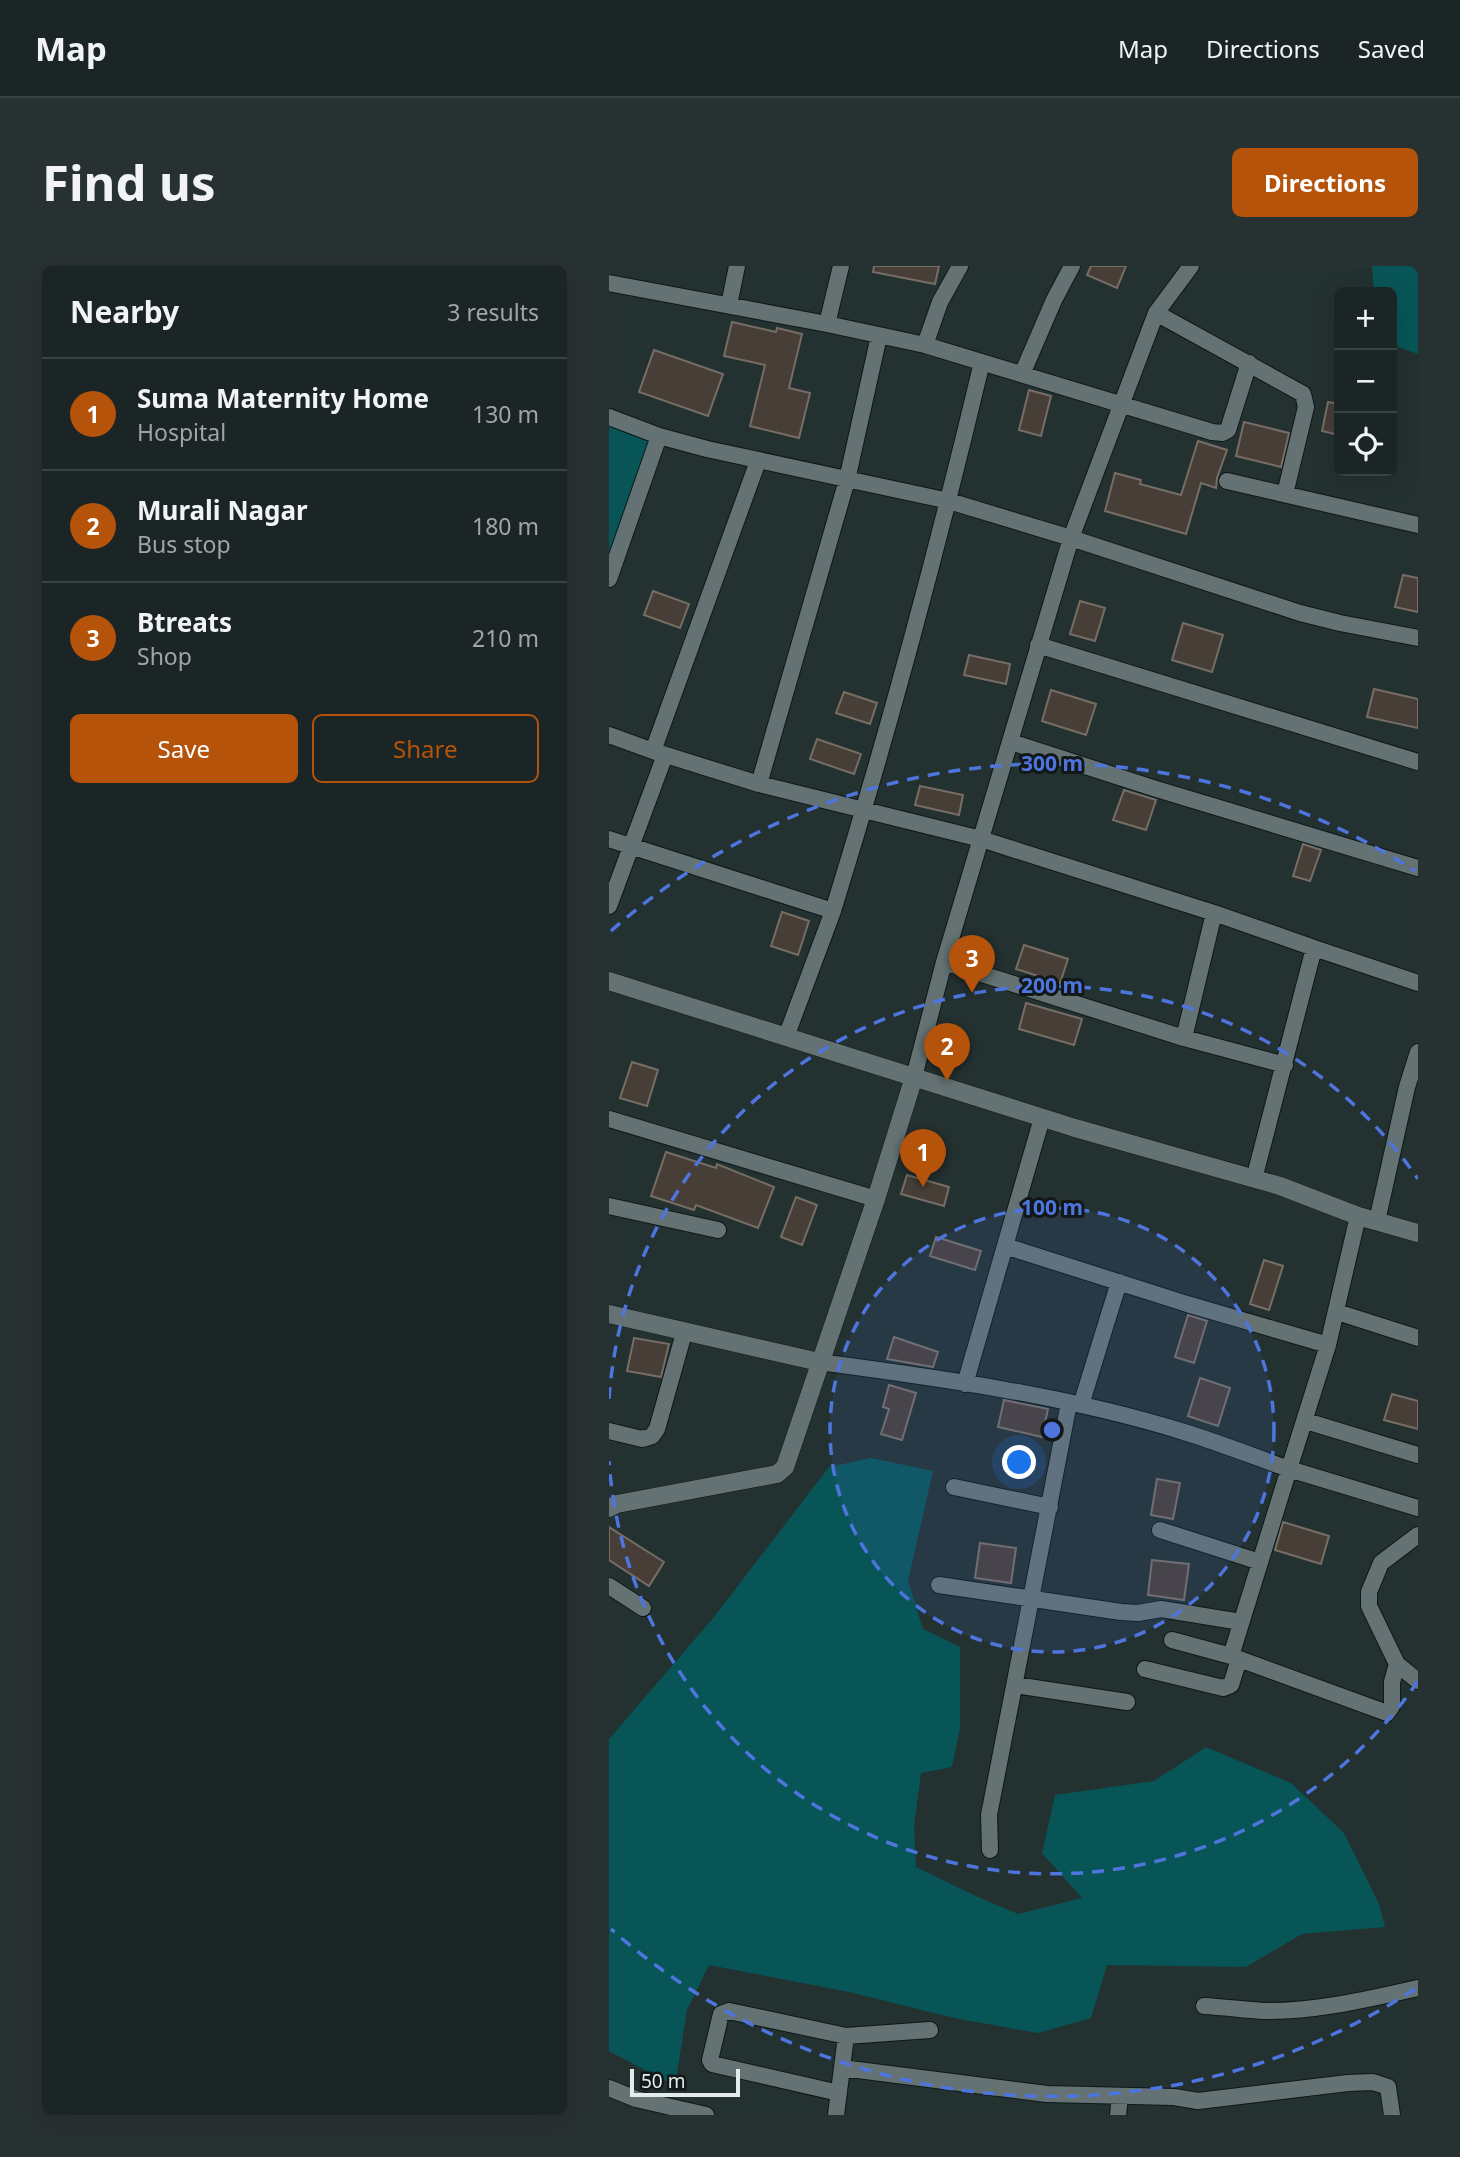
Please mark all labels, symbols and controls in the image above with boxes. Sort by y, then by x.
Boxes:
text: Map [35,26,107,71]
text: Map [1118,32,1168,65]
text: Directions [1206,32,1320,65]
text: Saved [1358,32,1425,65]
button: Directions [1232,148,1418,217]
text: Find us [42,149,216,215]
map controls [1334,287,1397,476]
button: + [1334,287,1397,350]
text: Nearby [70,291,179,332]
text: 3 results [447,296,539,328]
button: − [1334,350,1397,413]
text: Suma Maternity Home [137,380,429,416]
text: 1 [86,398,100,430]
text: 130 m [472,398,539,430]
button: locate [1334,413,1397,476]
text: Hospital [137,416,226,448]
text: Murali Nagar [137,492,308,528]
text: 2 [86,510,100,542]
text: 180 m [472,510,539,542]
text: Bus stop [137,528,231,560]
text: Btreats [137,604,232,640]
text: 3 [86,622,100,654]
text: 210 m [472,622,539,654]
text: Shop [137,640,192,672]
button: Save [70,714,298,783]
button: Share [312,714,539,783]
text: 300 m [1021,749,1083,777]
pin: 3 [949,935,995,993]
text: 200 m [1021,971,1083,999]
pin: 2 [924,1023,970,1081]
pin: 1 [900,1129,946,1187]
text: 100 m [1021,1193,1083,1221]
centre of rings [1040,1418,1064,1442]
your location [1002,1445,1036,1479]
scale bar [630,2066,740,2098]
text: 50 m [641,2068,685,2094]

